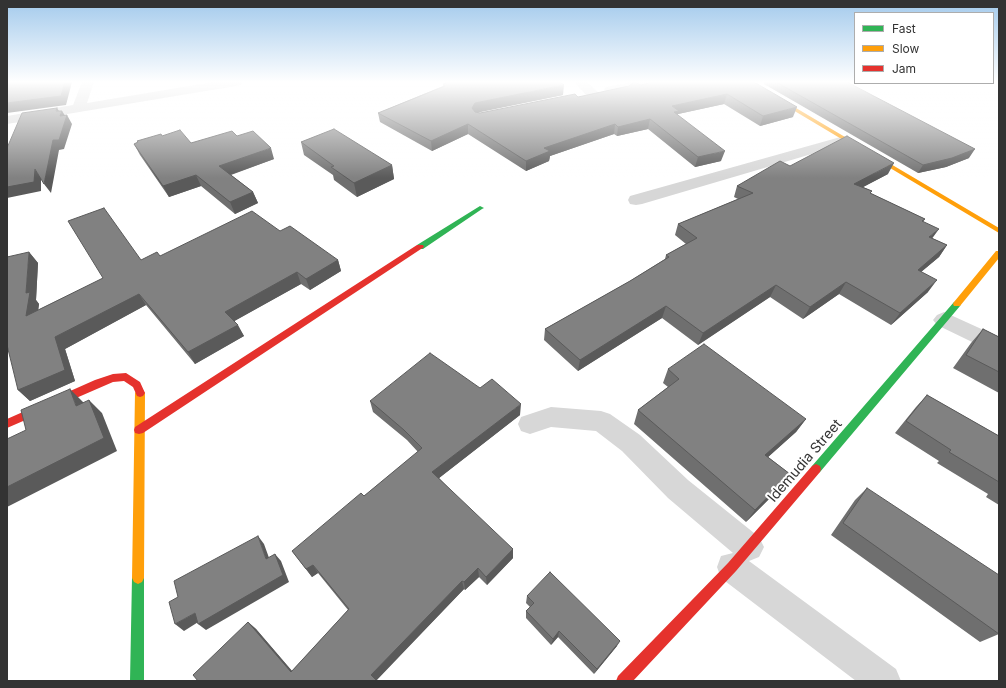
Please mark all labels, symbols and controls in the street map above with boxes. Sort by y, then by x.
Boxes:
legend [854,12,994,84]
text: Fast [892,21,916,36]
text: Slow [892,41,919,56]
text: Jam [892,61,916,76]
street label: Idemudia Street [764,416,846,506]

